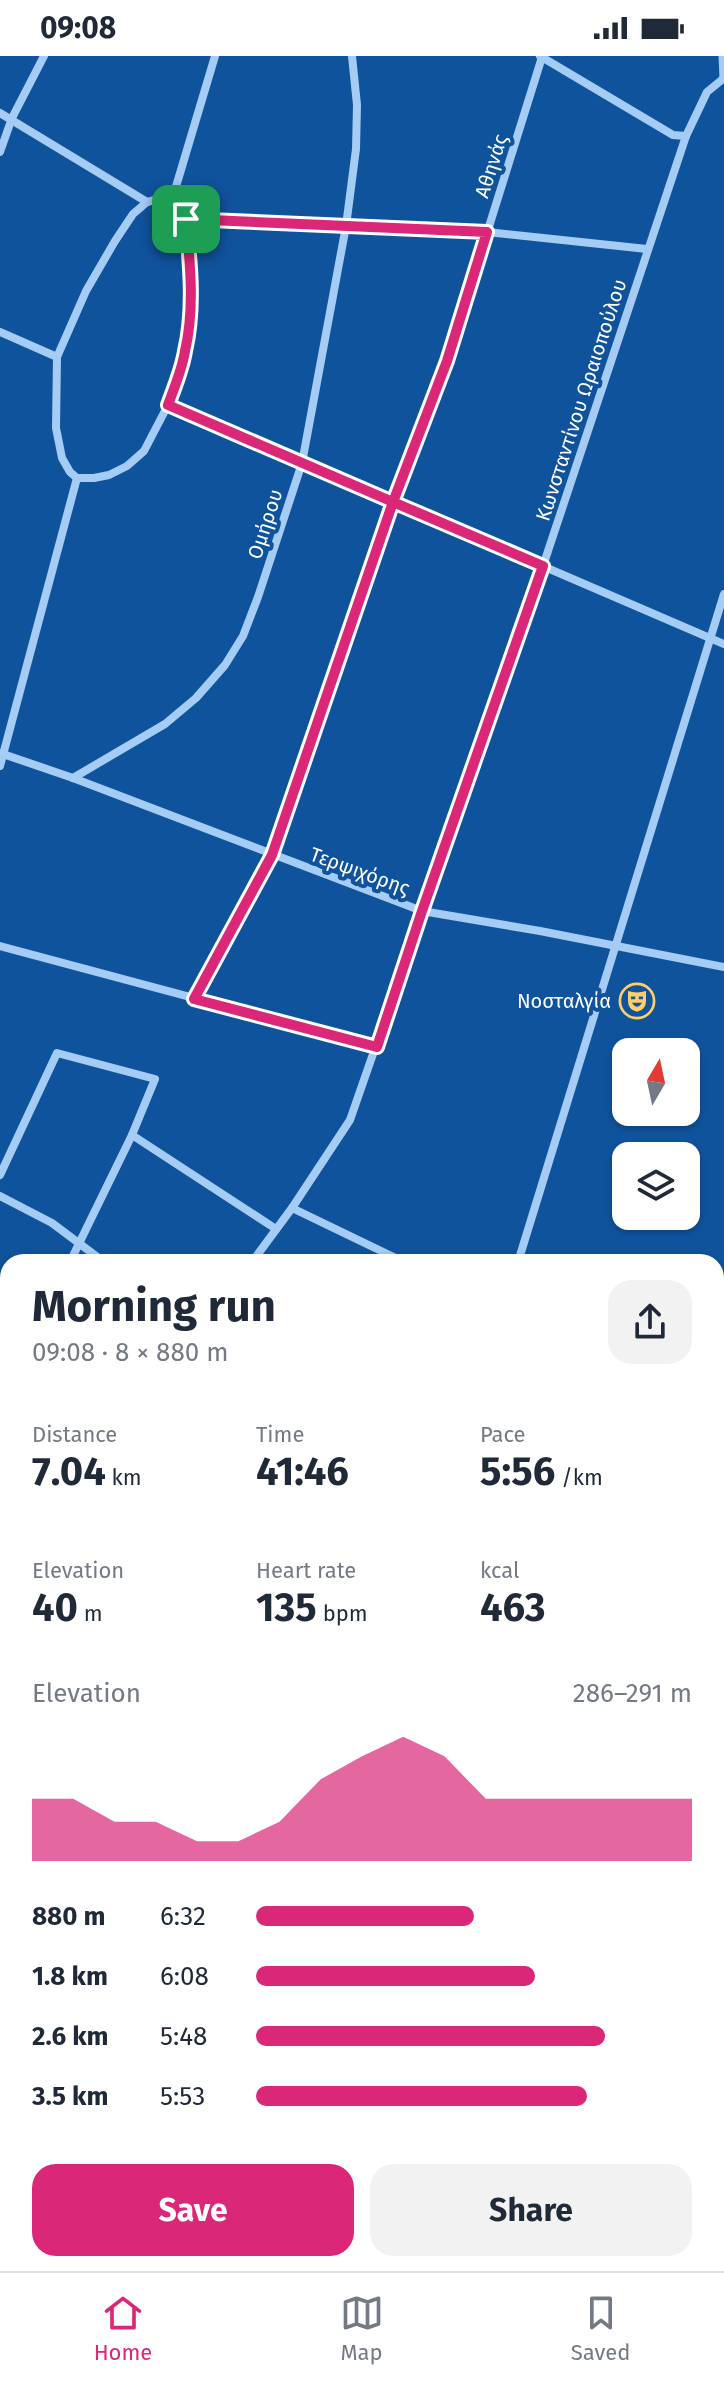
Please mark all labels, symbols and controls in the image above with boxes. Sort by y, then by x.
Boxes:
text: 09:08 [40,10,116,46]
street label: Αθηνάς [470,131,512,201]
pin [152,185,220,253]
icon: arrive [164,197,208,241]
street label: Κωνσταντίνου Ωραιοπούλου [531,276,631,524]
street label: Ομήρου [242,486,288,562]
street label: Τερψιχόρης [307,842,413,900]
theatre icon: Νοσταλγία [618,982,656,1020]
place label: Νοσταλγία [517,989,611,1013]
north arrow [612,1038,700,1126]
map controls [612,1038,700,1230]
button: layers [612,1142,700,1230]
text: Morning run [32,1280,276,1333]
button: share [608,1280,692,1364]
text: 09:08 · 8 × 880 m [32,1337,228,1368]
text: Distance [32,1421,117,1448]
text: Time [256,1421,304,1448]
text: Pace [480,1421,526,1448]
text: 7.04 [32,1448,106,1496]
text: 41:46 [256,1448,349,1496]
text: 5:56 [480,1448,555,1496]
text: km [106,1464,142,1491]
text: /km [555,1464,603,1491]
text: Elevation [32,1557,124,1584]
text: Heart rate [256,1557,356,1584]
text: kcal [480,1557,520,1584]
text: 40 [32,1584,78,1632]
text: 135 [256,1584,317,1632]
text: 463 [480,1584,546,1632]
text: m [78,1600,103,1627]
text: bpm [317,1600,368,1627]
text: Elevation [32,1678,141,1709]
text: 286–291 m [573,1678,692,1709]
text: 880 m [32,1901,106,1932]
text: 6:32 [160,1901,206,1932]
text: 1.8 km [32,1961,108,1992]
text: 6:08 [160,1961,209,1992]
text: 2.6 km [32,2021,109,2052]
text: 5:48 [160,2021,207,2052]
text: 3.5 km [32,2081,108,2112]
text: 5:53 [160,2081,205,2112]
button: Save [32,2164,354,2256]
button: Share [370,2164,692,2256]
tab: Home [94,2291,152,2366]
tab: Map [340,2291,384,2366]
tab: Saved [571,2291,630,2366]

